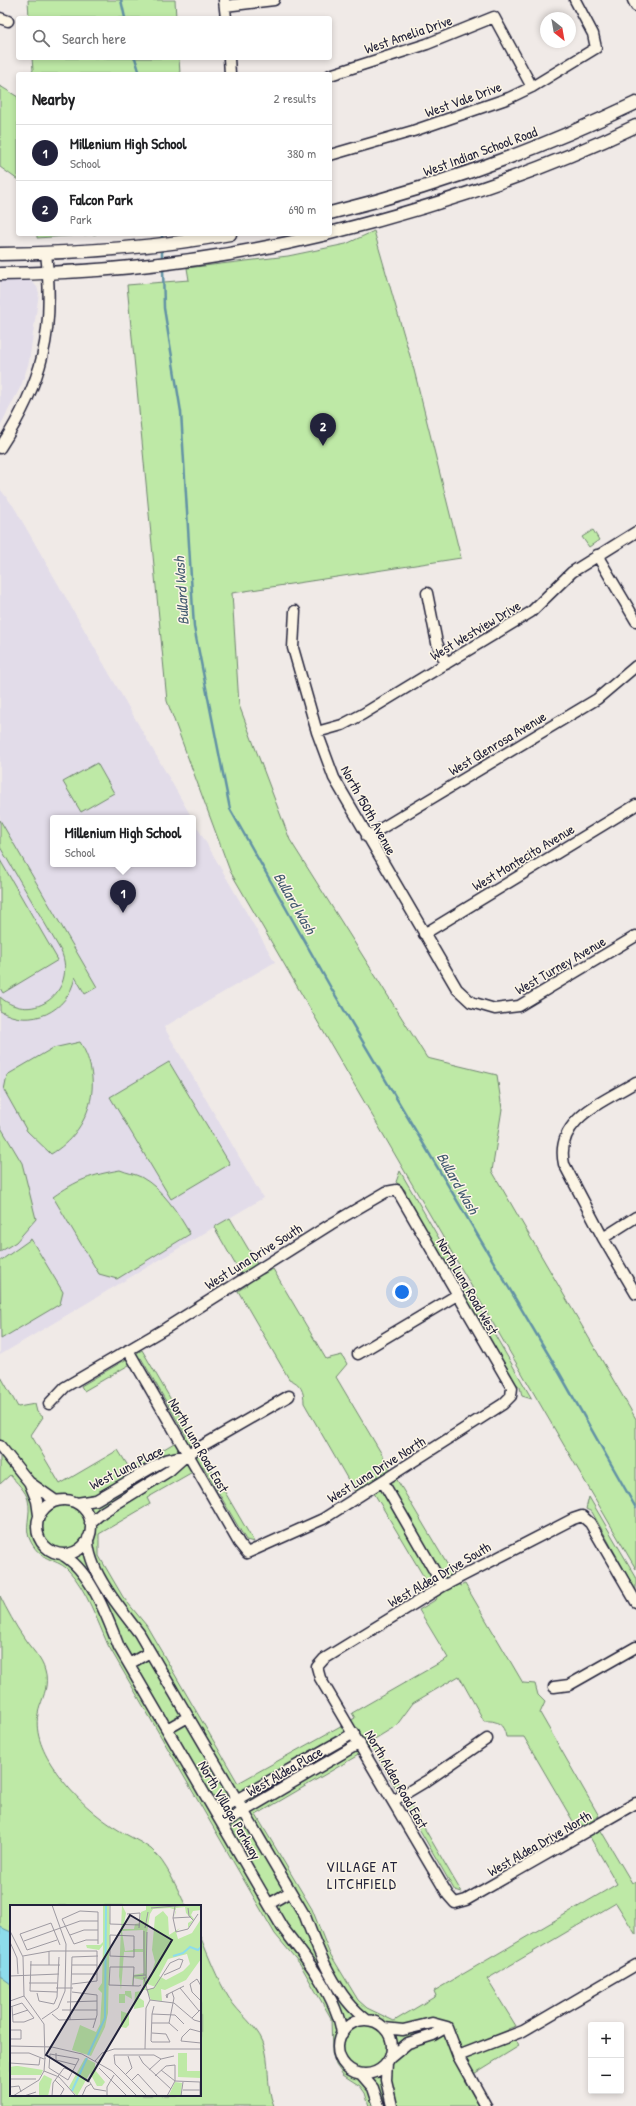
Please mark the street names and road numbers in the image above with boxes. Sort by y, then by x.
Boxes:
street label: West Amelia Drive [362,10,455,58]
street label: West Vale Drive [422,76,504,122]
street label: West Indian School Road [420,121,540,180]
street label: West Westview Drive [426,595,524,665]
street label: West Glenrosa Avenue [445,706,550,780]
street label: North 150th Avenue [337,762,402,858]
street label: West Montecito Avenue [468,819,578,895]
street label: West Turney Avenue [511,931,610,1000]
street label: West Luna Drive South [201,1218,305,1294]
street label: North Luna Road West [433,1234,504,1338]
street label: North Luna Road East [164,1394,234,1496]
street label: West Luna Drive North [323,1431,429,1507]
street label: West Luna Place [86,1440,167,1494]
street label: West Aldea Drive South [384,1537,494,1611]
street label: North Aldea Road East [361,1726,433,1832]
street label: West Aldea Place [242,1741,326,1800]
street label: North Village Parkway [193,1757,266,1863]
street label: West Aldea Drive North [484,1806,594,1880]

